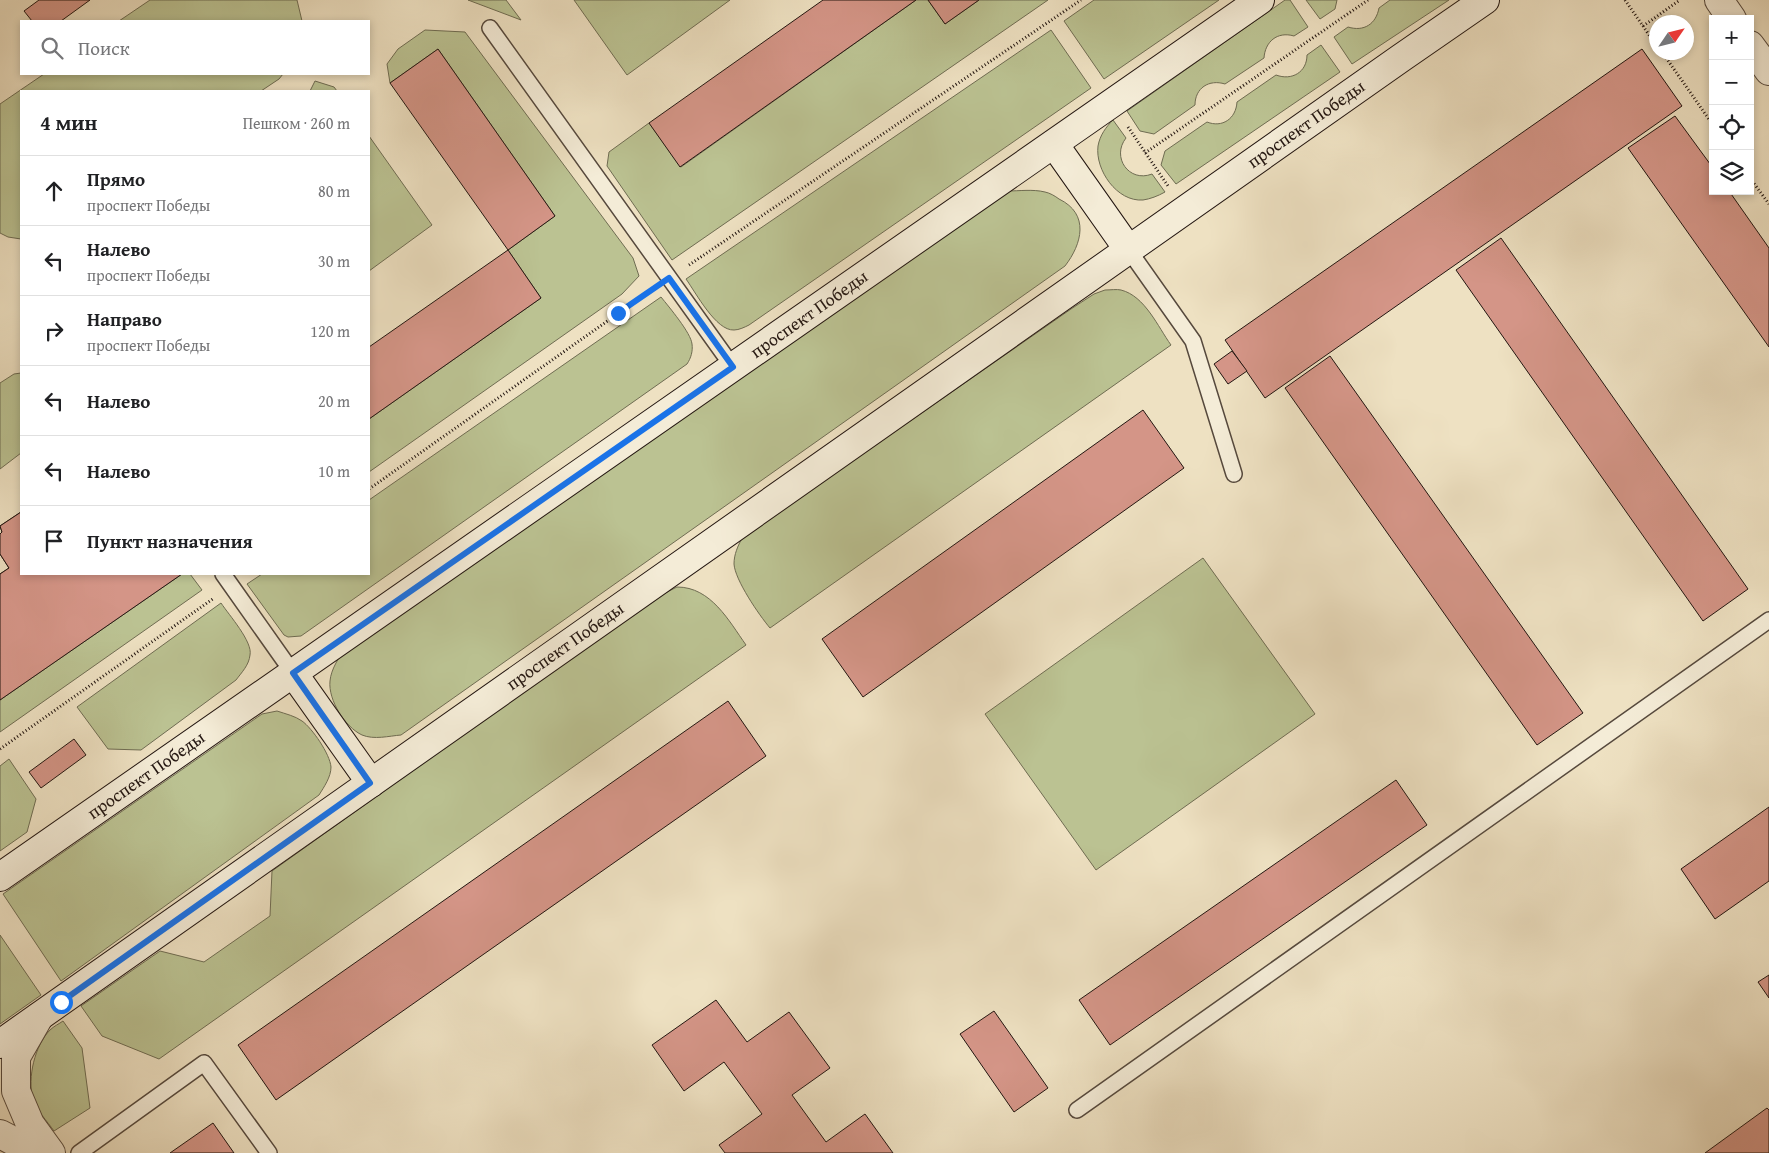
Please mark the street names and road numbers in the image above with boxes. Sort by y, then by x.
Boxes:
street label: проспект Победы [1241,73,1371,174]
street label: проспект Победы [744,263,874,364]
street label: проспект Победы [500,595,630,696]
street label: проспект Победы [81,724,211,825]

